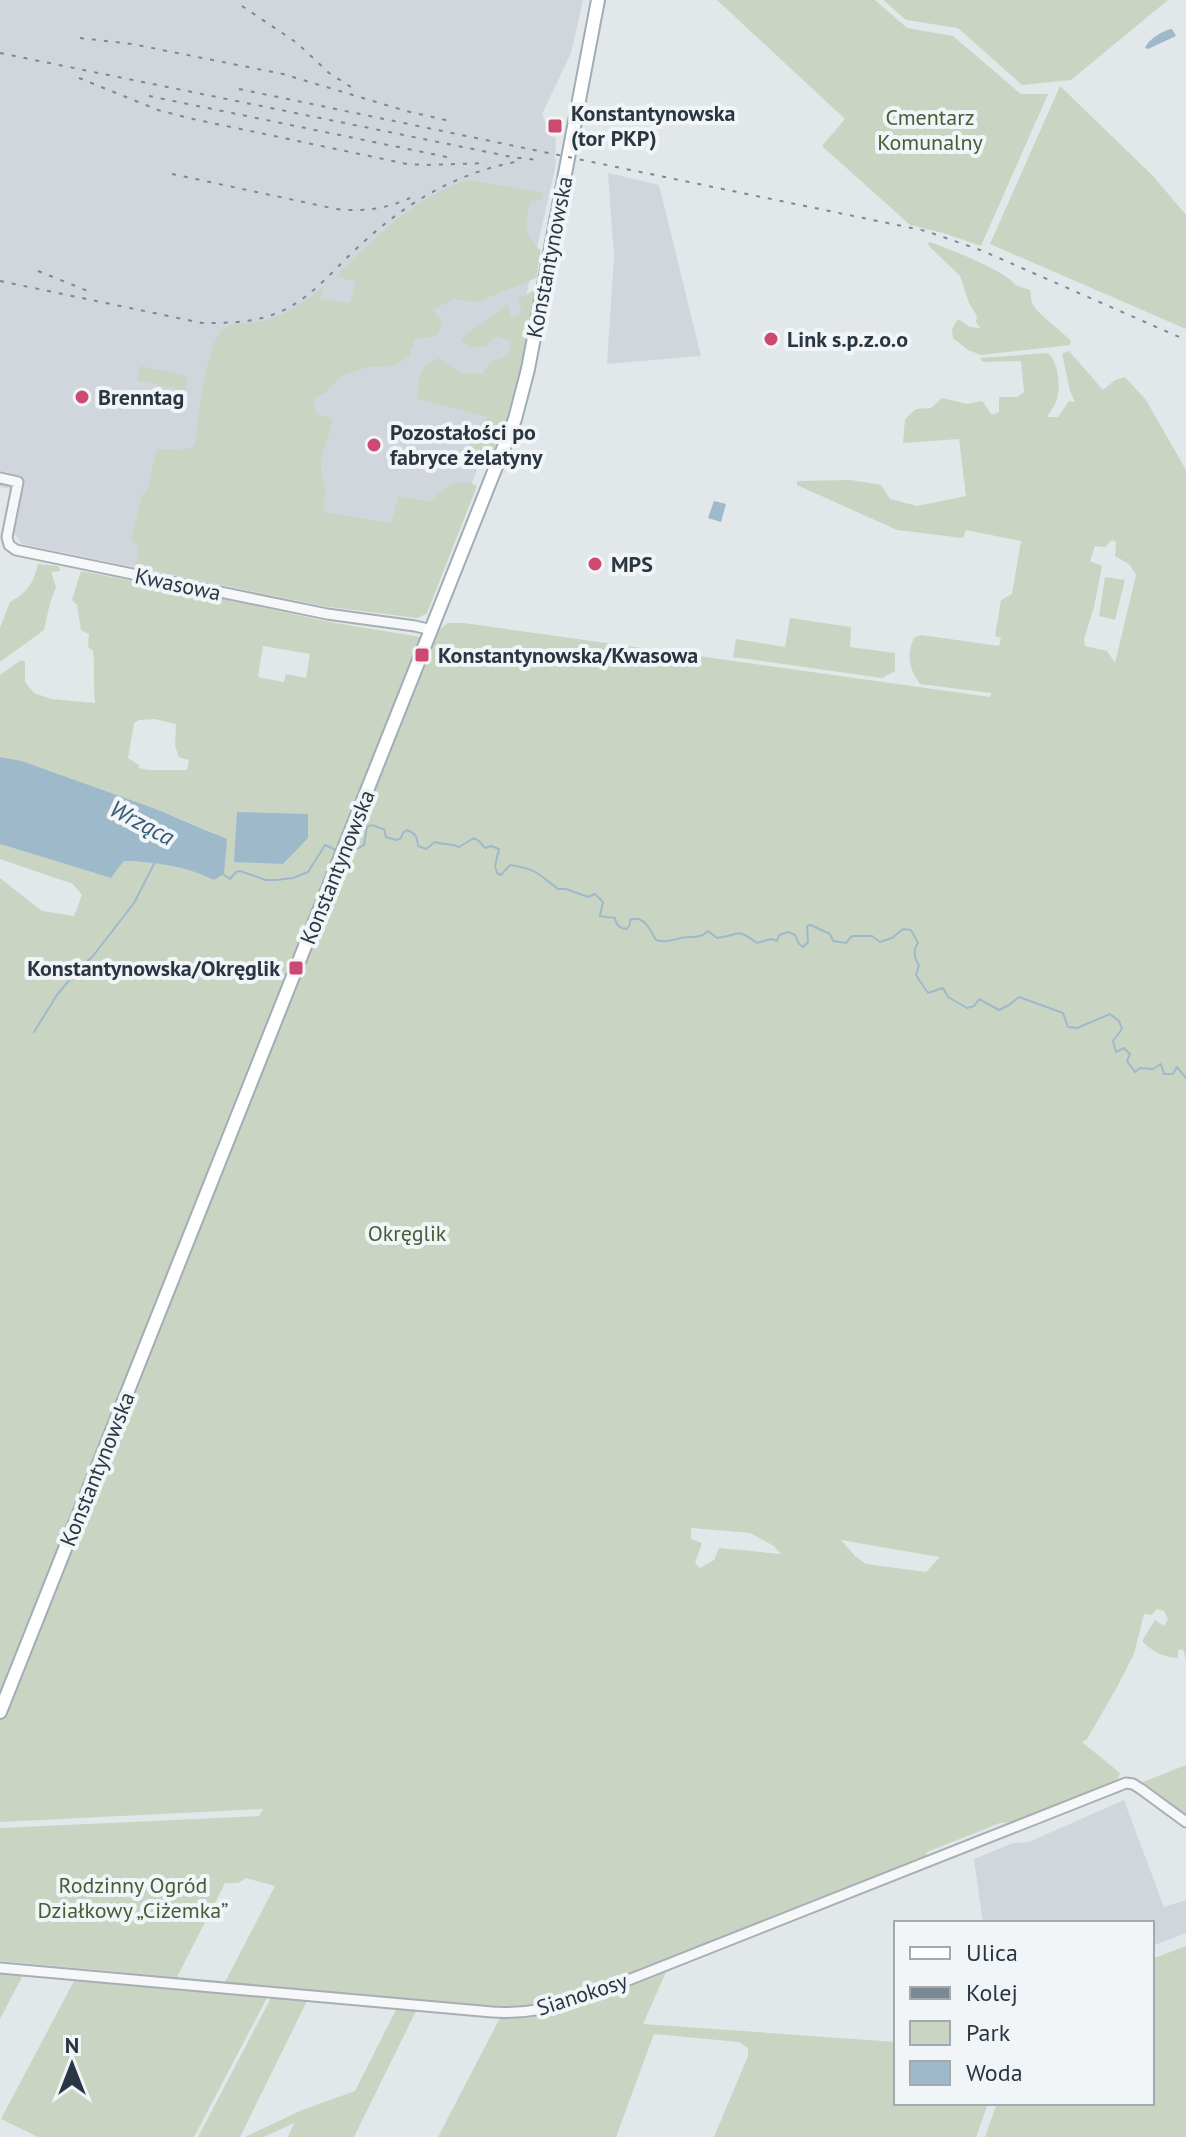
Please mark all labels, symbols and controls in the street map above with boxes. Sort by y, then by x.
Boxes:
place label: Konstantynowska (tor PKP) [571,99,735,152]
park label: Cmentarz Komunalny [877,103,984,156]
marker: Konstantynowska (tor PKP) [546,117,564,135]
street label: Konstantynowska [520,174,578,340]
place label: Link s.p.z.o.o [787,325,908,353]
marker: Link s.p.z.o.o [762,330,780,348]
place label: Brenntag [98,383,184,411]
marker: Brenntag [73,388,91,406]
place label: Pozostałości po fabryce żelatyny [390,418,543,471]
marker: Pozostałości po fabryce żelatyny [365,436,383,454]
place label: MPS [611,550,653,578]
marker: MPS [586,555,604,573]
street label: Kwasowa [132,561,224,607]
place label: Konstantynowska/Kwasowa [438,641,698,669]
marker: Konstantynowska/Kwasowa [413,646,431,664]
street label: Konstantynowska [293,786,381,948]
water label: Wrząca [105,793,180,853]
place label: Konstantynowska/Okręglik [27,954,280,982]
marker: Konstantynowska/Okręglik [287,959,305,977]
park label: Okręglik [368,1219,447,1247]
street label: Konstantynowska [53,1388,141,1550]
park label: Rodzinny Ogród Działkowy „Ciżemka” [38,1871,228,1924]
legend [894,1921,1154,2105]
text: Ulica [966,1937,1018,1968]
street label: Sianokosy [533,1966,632,2022]
text: Kolej [966,1977,1018,2008]
text: Park [966,2017,1011,2048]
north arrow [32,2025,112,2105]
text: N [65,2031,79,2059]
text: Woda [966,2057,1023,2088]

